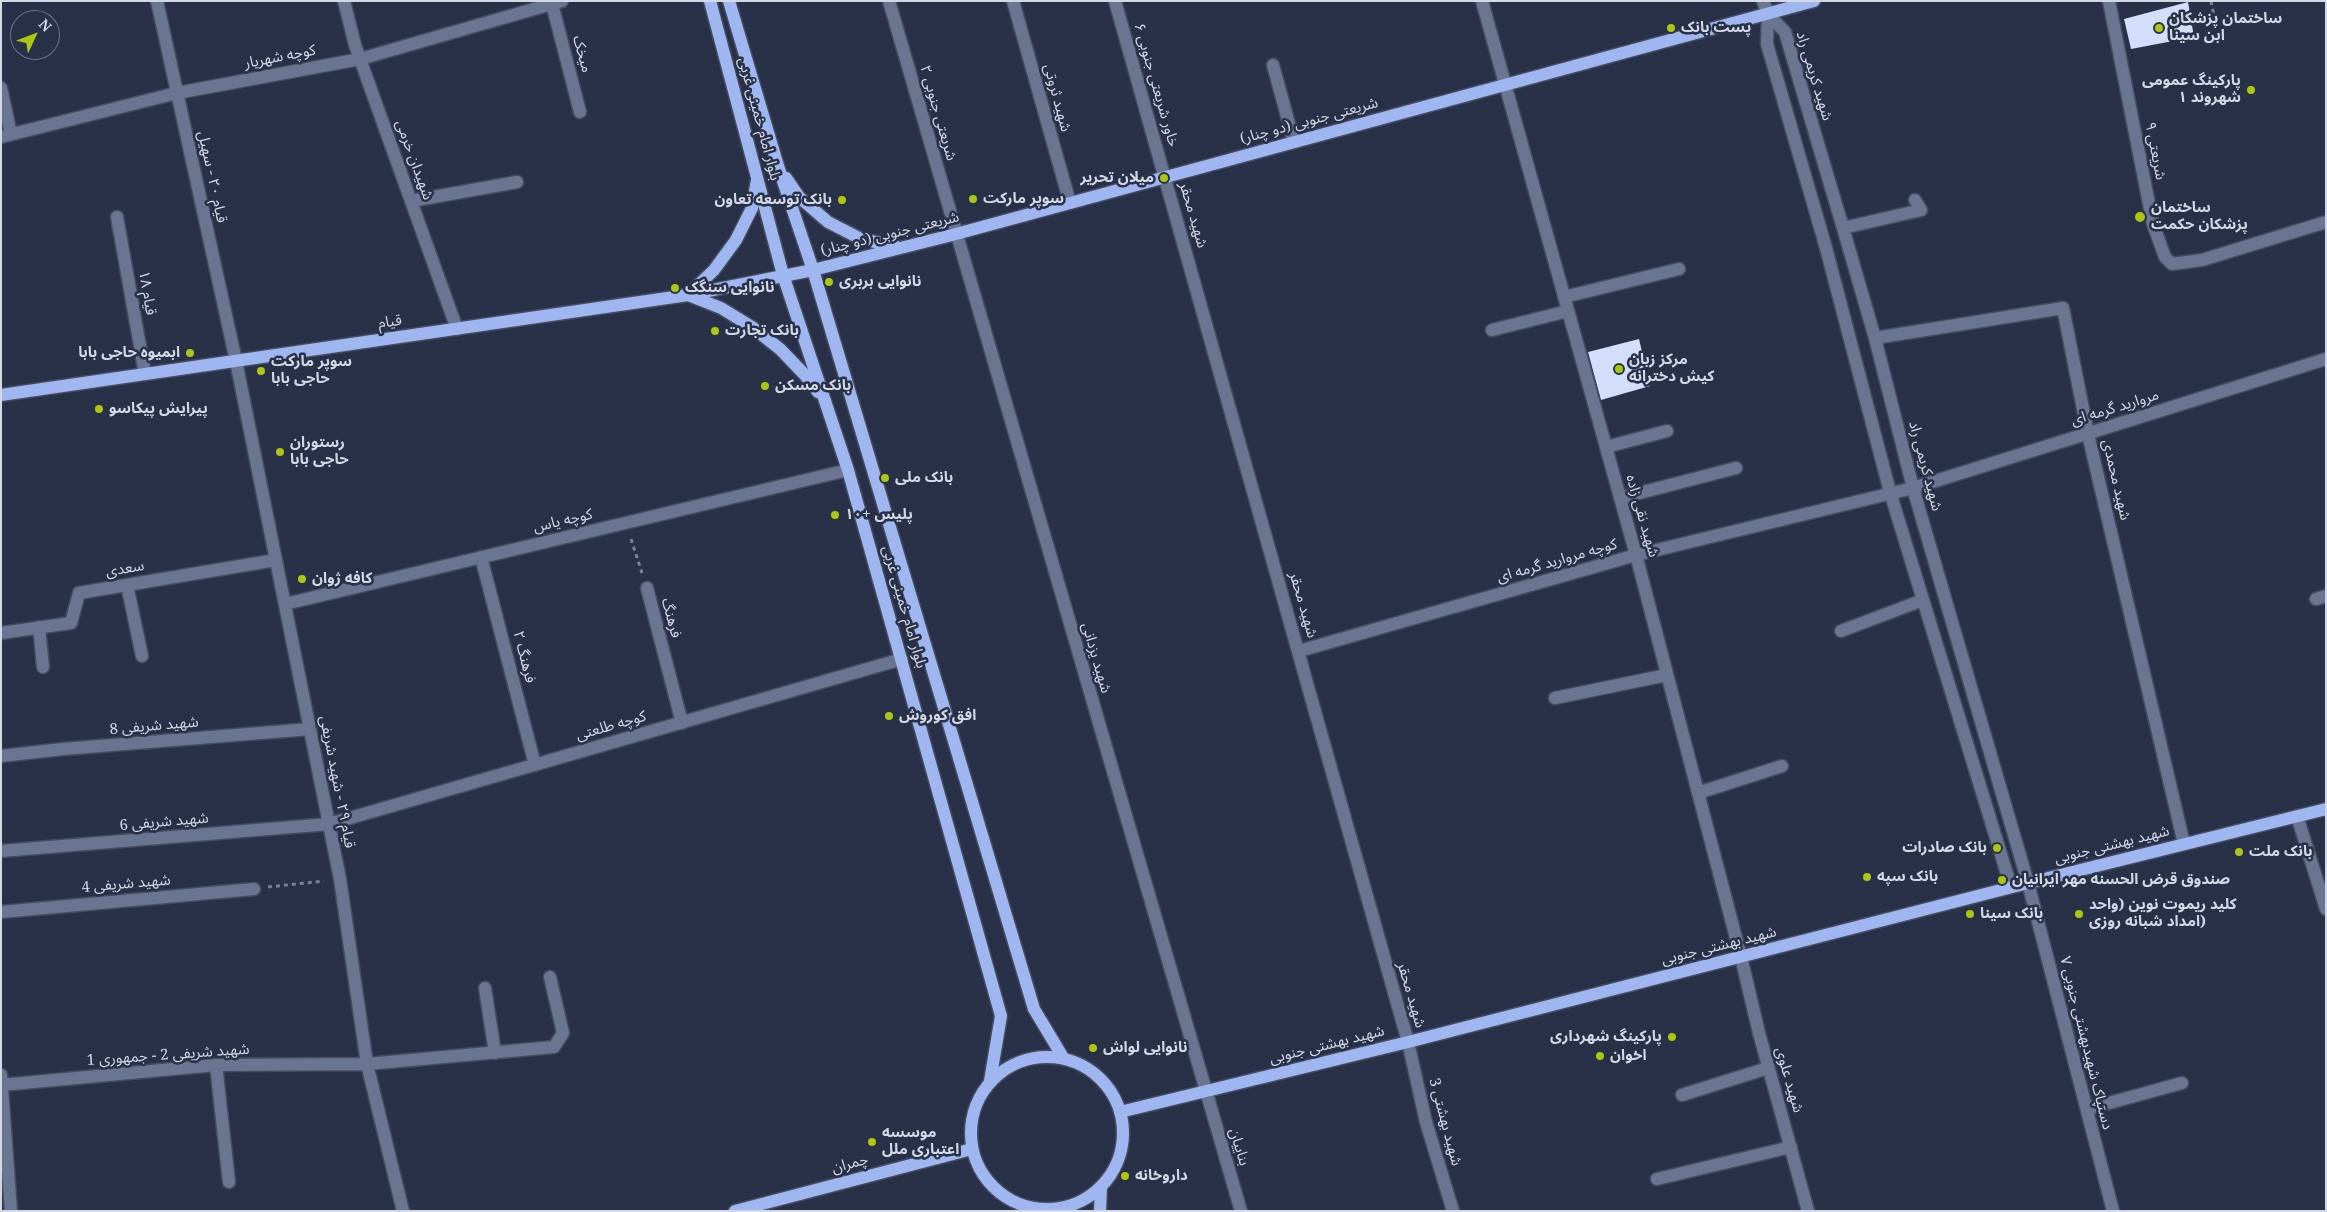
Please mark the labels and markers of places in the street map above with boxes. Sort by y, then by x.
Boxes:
place label: ساختمان پزشکان ابن سینا [2169,10,2282,45]
place label: پست بانک [1681,19,1751,37]
marker: پست بانک [1665,22,1677,34]
marker: ساختمان پزشکان ابن سینا [2153,22,2165,34]
place label: پارکینگ عمومی شهروند ۱ [2142,72,2241,107]
marker: پارکینگ عمومی شهروند ۱ [2245,84,2257,96]
place label: میلان تحریر [1080,169,1154,187]
marker: میلان تحریر [1158,172,1170,184]
place label: سوپر مارکت [983,190,1064,208]
place label: بانک توسعه تعاون [715,191,832,209]
marker: سوپر مارکت [967,193,979,205]
marker: بانک توسعه تعاون [836,194,848,206]
place label: ساختمان پزشکان حکمت [2151,199,2248,234]
marker: ساختمان پزشکان حکمت [2133,210,2147,224]
place label: نانوایی بربری [839,273,921,291]
marker: نانوایی بربری [823,276,835,288]
place label: نانوایی سنگک [685,279,774,297]
marker: نانوایی سنگک [669,282,681,294]
place label: بانک تجارت [725,322,799,340]
marker: بانک تجارت [709,325,721,337]
place label: ابمیوه حاجی بابا [78,344,180,362]
marker: ابمیوه حاجی بابا [184,347,196,359]
place label: مرکز زبان کیش دخترانه [1629,351,1714,386]
place label: سوپر مارکت حاجی بابا [271,353,352,388]
marker: مرکز زبان کیش دخترانه [1613,363,1625,375]
marker: سوپر مارکت حاجی بابا [255,365,267,377]
place label: بانک مسکن [775,377,851,395]
marker: بانک مسکن [759,380,771,392]
place label: پیرایش پیکاسو [109,400,208,418]
marker: پیرایش پیکاسو [93,403,105,415]
place label: رستوران حاجی بابا [290,434,349,469]
marker: رستوران حاجی بابا [274,446,286,458]
place label: بانک ملی [895,469,953,487]
marker: بانک ملی [879,472,891,484]
place label: پلیس +۱۰ [845,506,913,524]
marker: پلیس +۱۰ [829,509,841,521]
place label: کافه ژوان [312,570,372,588]
marker: کافه ژوان [296,573,308,585]
place label: افق کوروش [899,707,976,725]
marker: افق کوروش [883,710,895,722]
place label: بانک صادرات [1902,839,1987,857]
marker: بانک صادرات [1991,842,2003,854]
place label: بانک ملت [2249,843,2312,861]
marker: بانک ملت [2233,846,2245,858]
place label: بانک سپه [1877,868,1938,886]
marker: بانک سپه [1861,871,1873,883]
place label: صندوق قرض الحسنه مهر ایرانیان [2012,871,2230,889]
marker: صندوق قرض الحسنه مهر ایرانیان [1996,874,2008,886]
place label: کلید ریموت نوین (واحد امداد شبانه روزی) [2089,896,2237,931]
place label: بانک سینا [1980,905,2043,923]
marker: بانک سینا [1964,908,1976,920]
marker: کلید ریموت نوین (واحد امداد شبانه روزی) [2073,908,2085,920]
place label: پارکینگ شهرداری [1550,1028,1662,1046]
marker: پارکینگ شهرداری [1666,1031,1678,1043]
place label: نانوایی لواش [1103,1039,1187,1057]
marker: نانوایی لواش [1087,1042,1099,1054]
place label: اخوان [1610,1047,1647,1065]
marker: اخوان [1594,1050,1606,1062]
place label: موسسه اعتباری ملل [882,1124,959,1159]
marker: موسسه اعتباری ملل [866,1136,878,1148]
place label: داروخانه [1135,1167,1188,1185]
marker: داروخانه [1119,1170,1131,1182]

